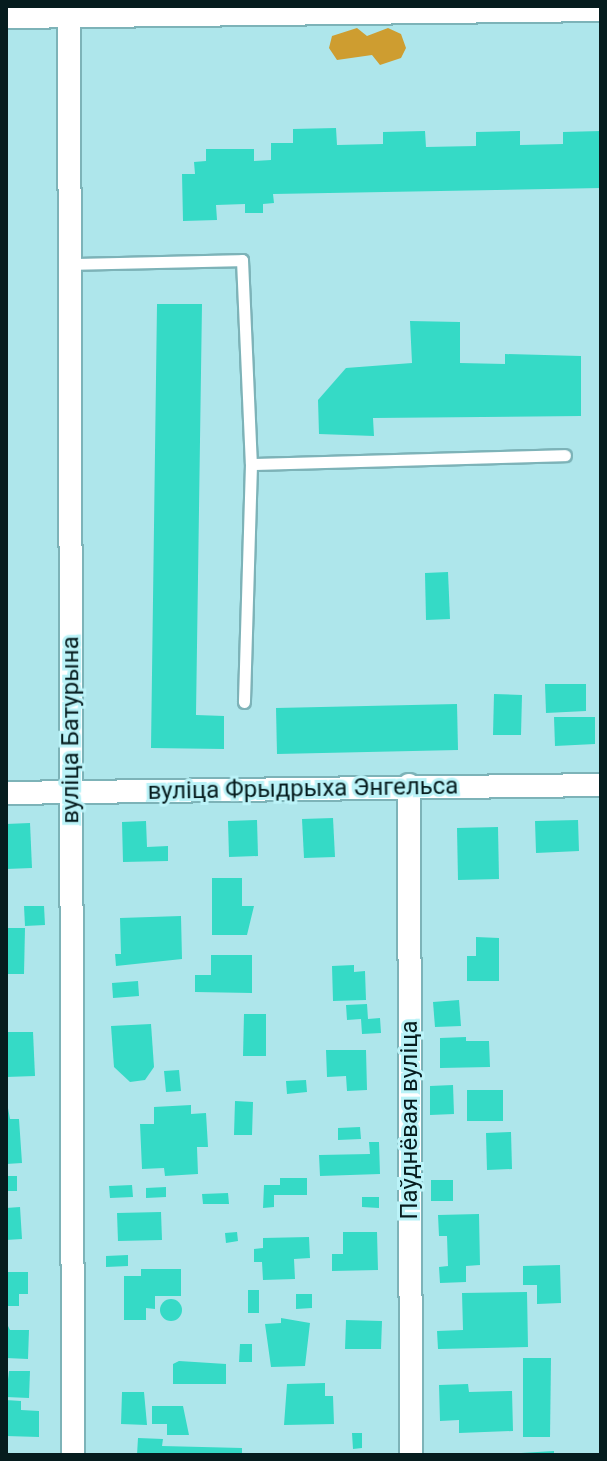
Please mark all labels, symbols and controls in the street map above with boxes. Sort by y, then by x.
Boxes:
street label: вуліца Батурына [57,636,85,824]
street label: вуліца Фрыдрыха Энгельса [147,772,459,806]
street label: Паўднёвая вуліца [396,1020,424,1220]

